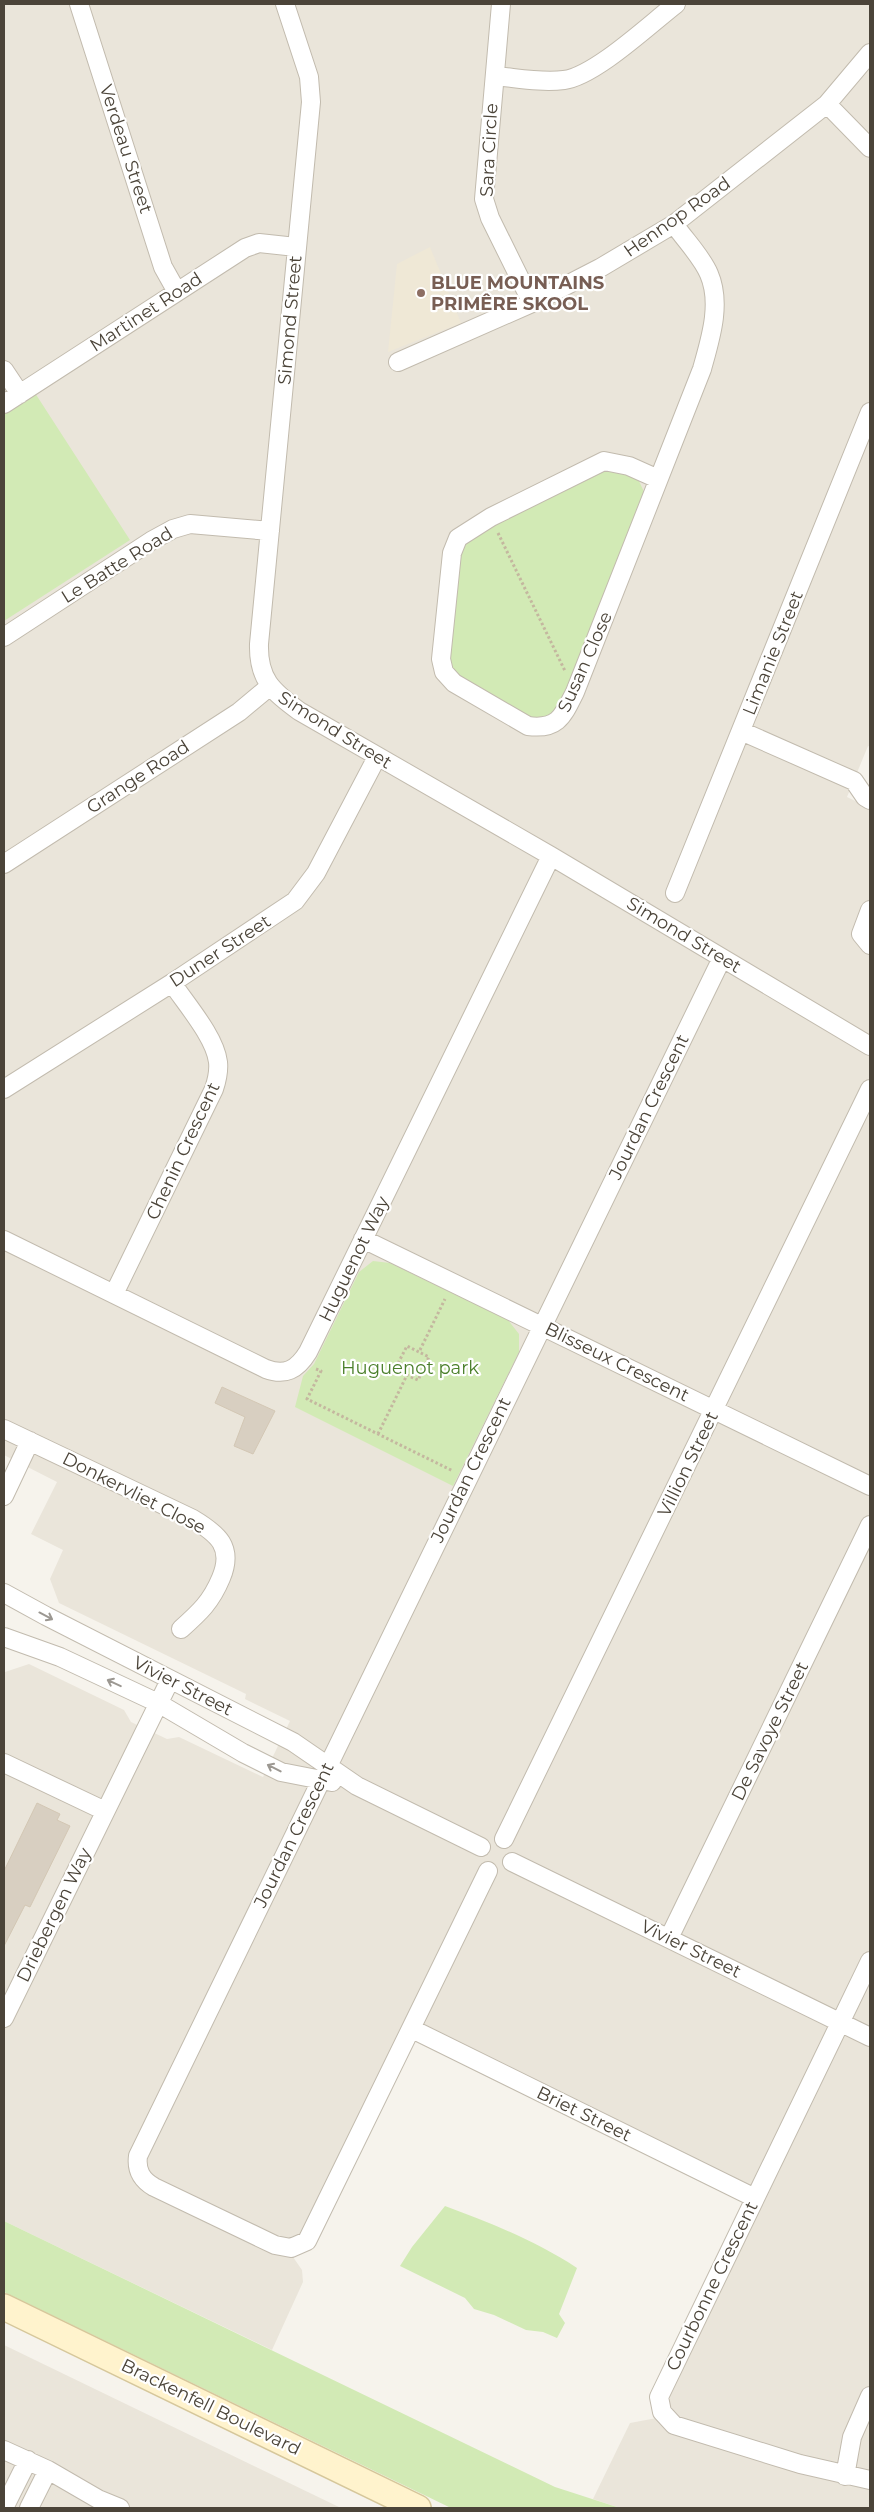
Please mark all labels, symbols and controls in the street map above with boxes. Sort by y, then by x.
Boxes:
street label: Verdeau Street [95,82,157,216]
street label: Sara Circle [476,102,502,197]
street label: Hennop Road [619,172,735,262]
street label: Simond Street [273,254,307,386]
street label: Martinet Road [86,267,206,357]
place label: BLUE MOUNTAINS PRIMÊRE SKOOL [431,272,604,315]
marker: BLUE MOUNTAINS PRIMÊRE SKOOL [415,287,427,299]
street label: Le Batte Road [57,522,177,608]
street label: Limanie Street [738,588,808,718]
street label: Susan Close [553,608,617,716]
street label: Simond Street [274,686,396,774]
street label: Grange Road [82,736,194,818]
street label: Simond Street [623,892,745,978]
street label: Duner Street [165,910,275,992]
street label: Jourdan Crescent [604,1031,694,1184]
street label: Chenin Crescent [141,1079,225,1223]
street label: Huguenot Way [314,1193,394,1325]
street label: Blisseux Crescent [541,1318,693,1406]
park label: Huguenot park [341,1357,479,1379]
street label: Jourdan Crescent [426,1394,516,1547]
street label: Villion Street [653,1408,723,1520]
street label: Donkervliet Close [59,1447,209,1539]
one-way arrow [39,1612,53,1622]
street label: Vivier Street [129,1651,237,1721]
street label: De Savoye Street [727,1658,813,1804]
one-way arrow [107,1677,122,1687]
street label: Jourdan Crescent [249,1759,339,1912]
one-way arrow [267,1763,282,1773]
street label: Driebergen Way [12,1844,96,1986]
street label: Vivier Street [637,1915,745,1983]
street label: Briet Street [533,2082,635,2146]
street label: Courbonne Crescent [661,2198,763,2374]
street label: Brackenfell Boulevard [118,2354,304,2460]

